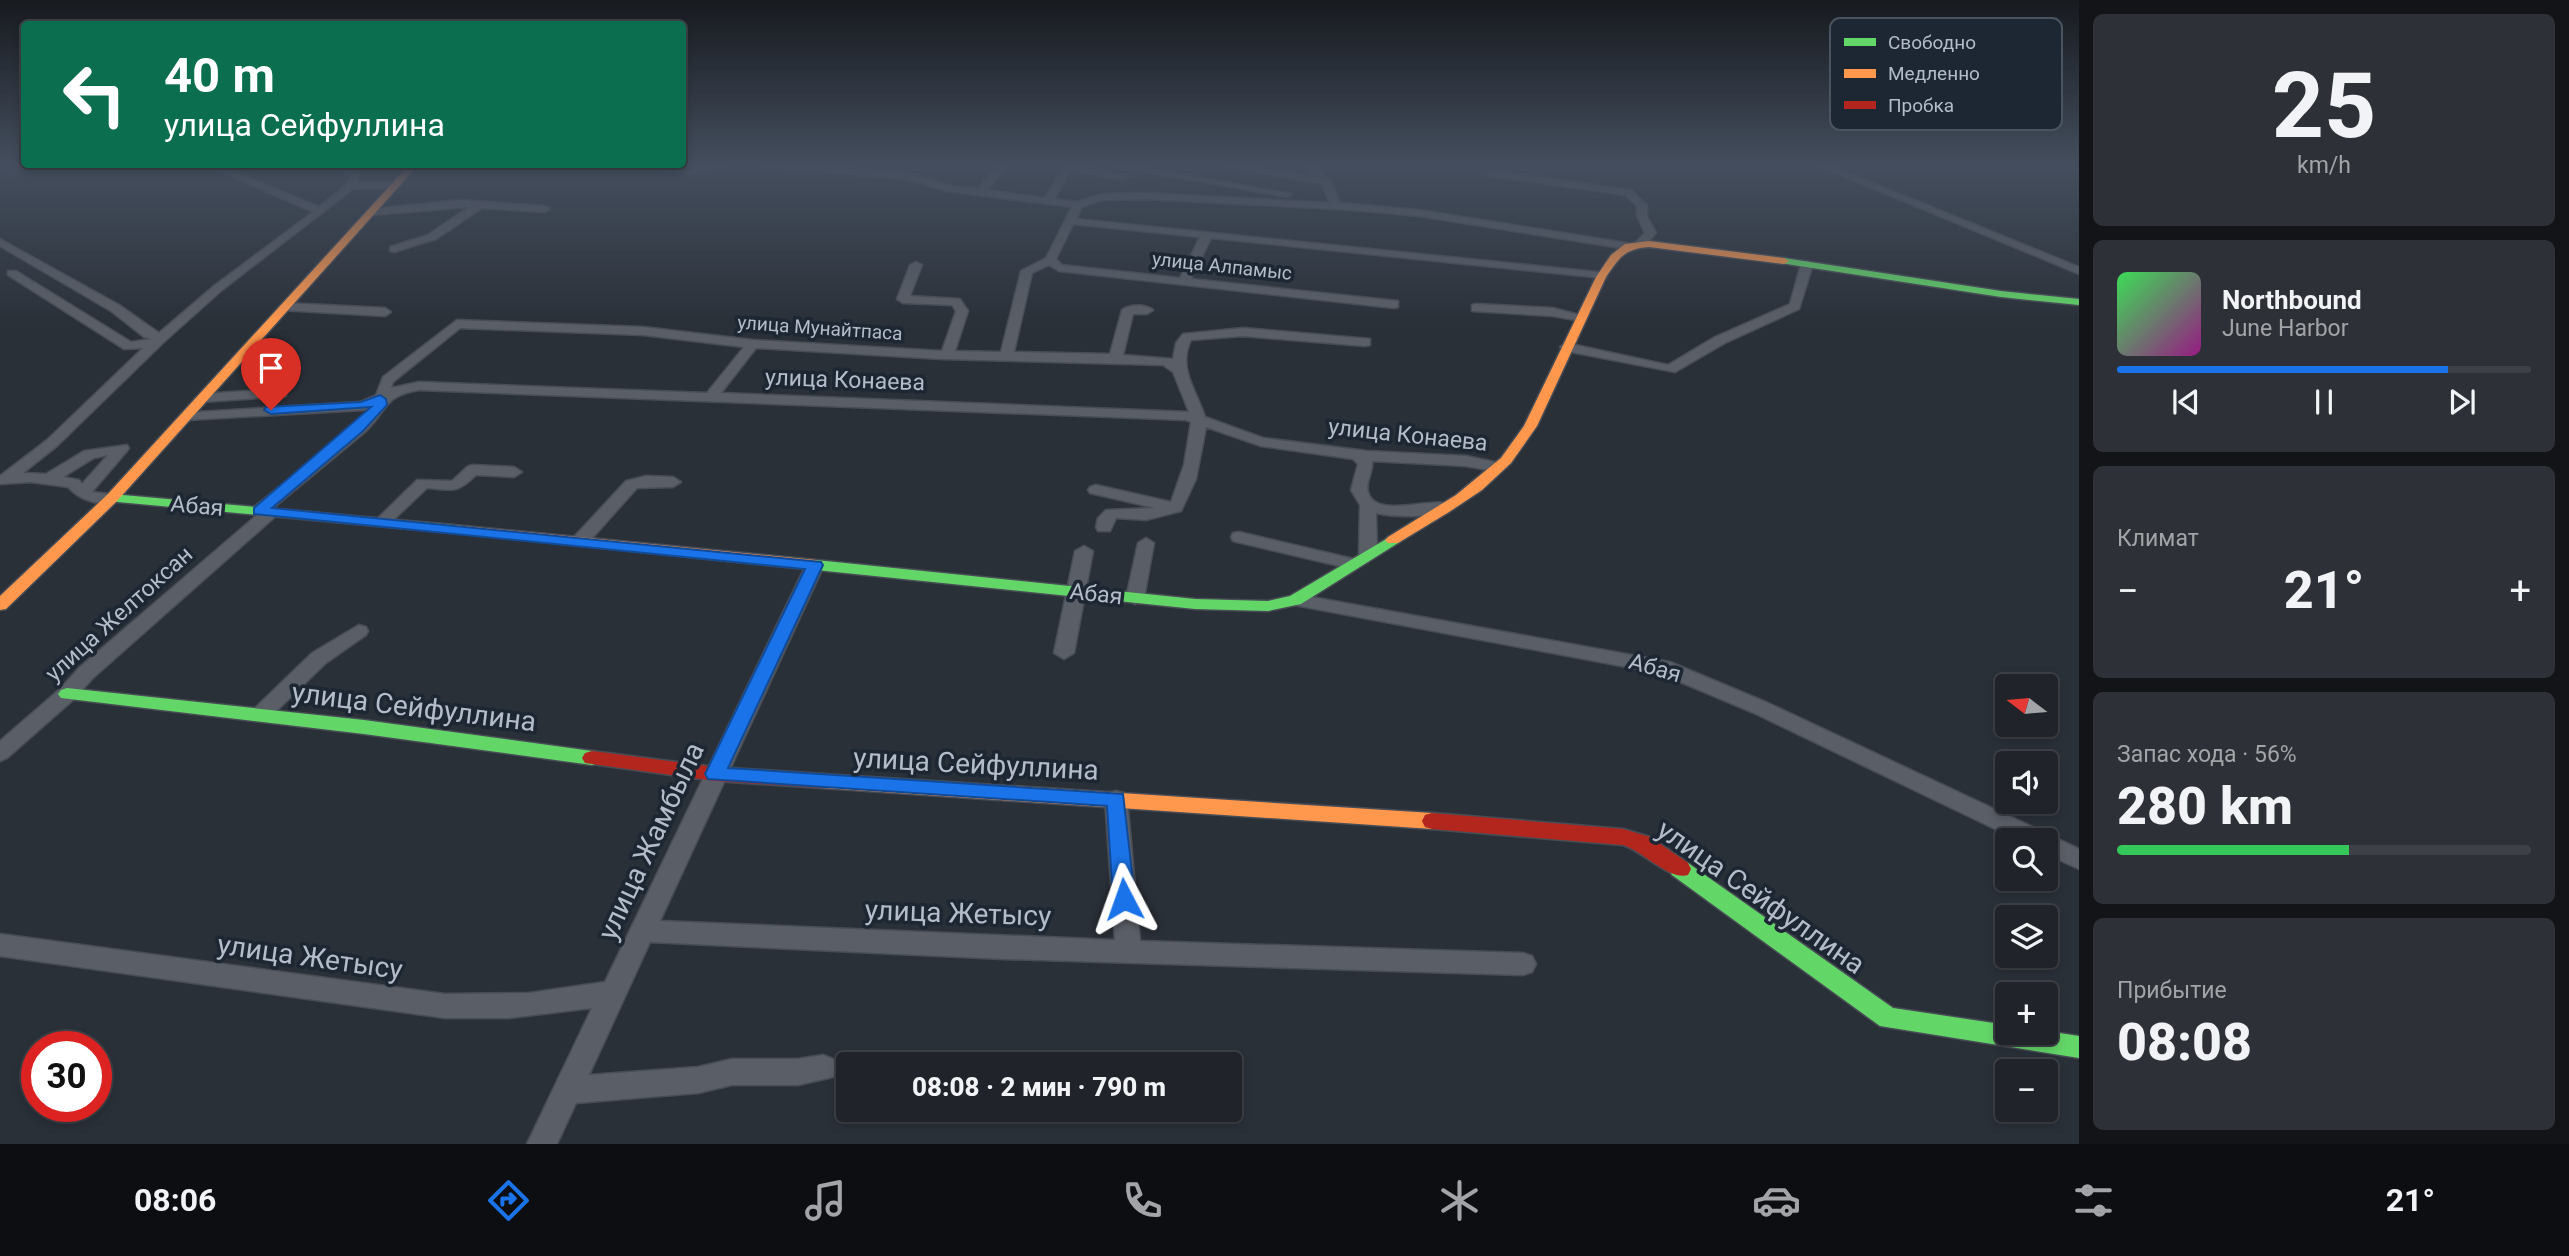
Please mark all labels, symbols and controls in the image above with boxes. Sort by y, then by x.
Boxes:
legend [1830,18,2062,130]
text: Свободно [1888,31,1976,54]
text: 40 m [164,47,275,104]
icon: left [49,49,140,140]
text: 25 [2272,53,2376,159]
text: Медленно [1888,62,1980,85]
text: Пробка [1888,94,1954,117]
text: улица Сейфуллина [164,106,445,144]
text: km/h [2297,152,2351,179]
street label: улица Алпамыс [1151,247,1293,285]
text: Northbound [2222,285,2362,315]
street label: улица Мунайтпаса [737,311,903,345]
text: June Harbor [2222,315,2349,342]
pin [241,338,301,410]
icon: arrive [252,349,290,387]
street label: улица Конаева [765,364,925,396]
icon: previous [2167,383,2205,421]
icon: pause [2305,383,2343,421]
icon: next [2443,383,2481,421]
street label: улица Конаева [1327,413,1489,457]
street label: Абая [169,490,225,522]
text: Климат [2117,525,2199,552]
street label: улица Желтоксан [40,541,198,687]
text: 21° [2284,560,2364,621]
text: − [2117,569,2139,613]
text: + [2509,569,2531,613]
street label: Абая [1068,578,1124,610]
street label: Абая [1626,648,1684,688]
north arrow [1995,674,2058,737]
map controls [1995,674,2058,1122]
street label: улица Сейфуллина [290,676,538,738]
street label: улица Жамбыла [591,737,711,945]
street label: улица Сейфуллина [852,741,1100,787]
text: Запас хода · 56% [2117,741,2297,768]
button: sound [1995,751,2058,814]
text: 280 km [2117,776,2293,837]
street label: улица Сейфуллина [1651,813,1871,981]
button: search [1995,828,2058,891]
position arrow [1087,862,1161,936]
street label: улица Жетысу [864,893,1052,933]
button: layers [1995,905,2058,968]
street label: улица Жетысу [215,928,405,986]
text: Прибытие [2117,977,2227,1004]
button: + [1995,982,2058,1045]
text: 08:08 [2117,1012,2252,1073]
speed limit sign: 30 [21,1031,112,1122]
button: − [1995,1059,2058,1122]
text: 08:08 · 2 мин · 790 m [912,1072,1166,1102]
icon: directions [484,1176,533,1225]
icon: music [801,1176,850,1225]
icon: phone [1118,1176,1167,1225]
icon: climate [1435,1176,1484,1225]
icon: car [1752,1176,1801,1225]
icon: filters [2069,1176,2118,1225]
text: 08:06 [134,1181,216,1219]
text: 21° [2386,1181,2435,1219]

